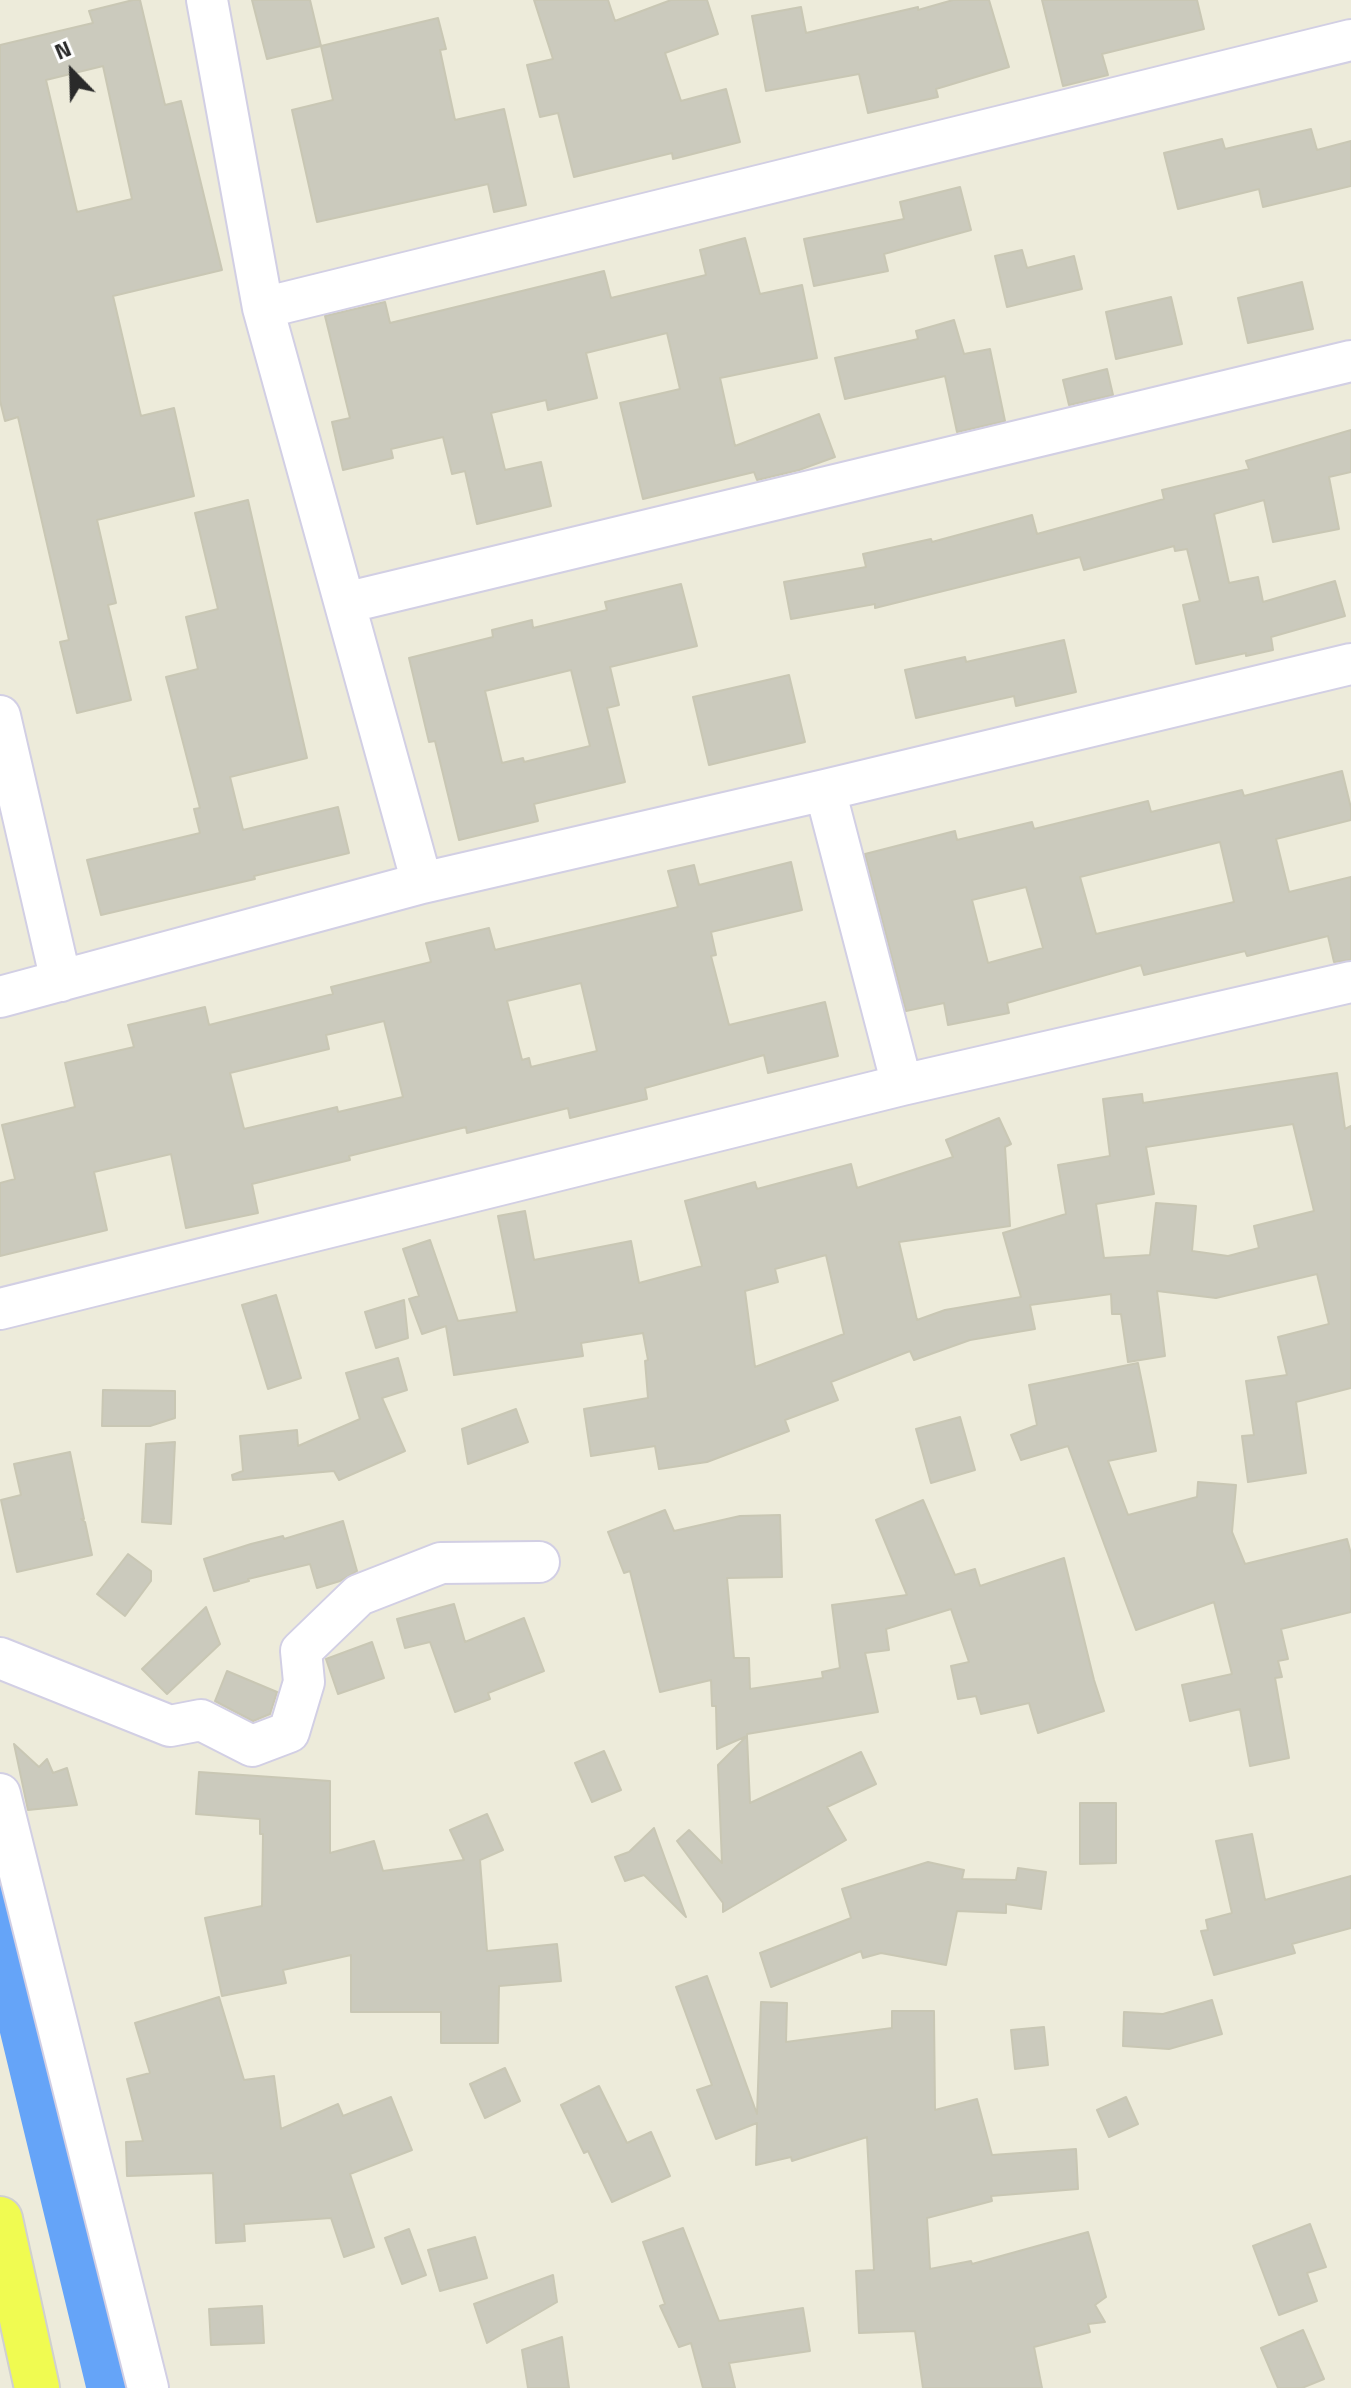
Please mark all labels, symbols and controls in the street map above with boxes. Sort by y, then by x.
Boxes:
text: N [49,31,76,69]
north arrow [32,32,112,112]

